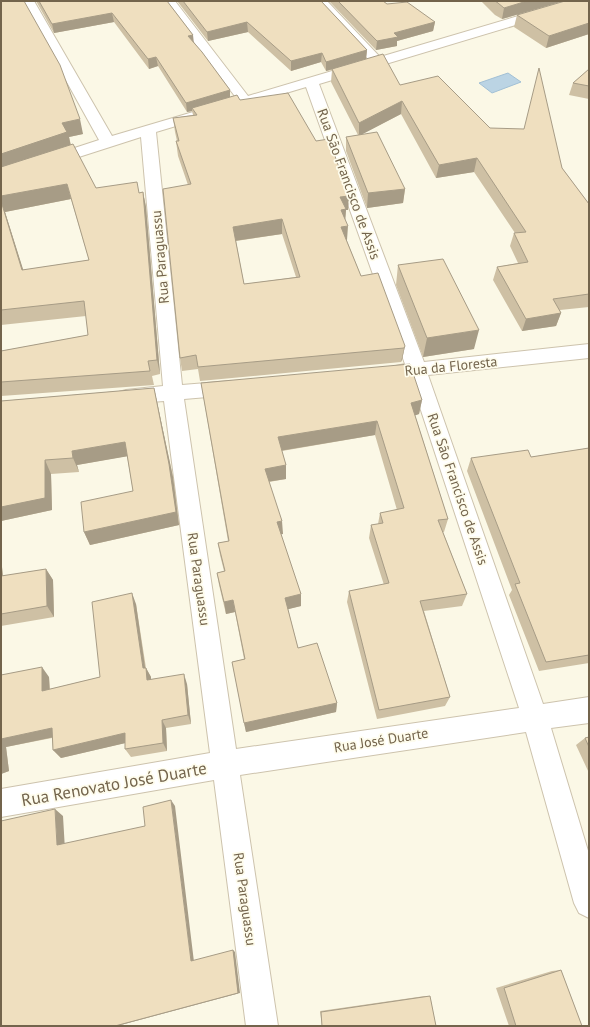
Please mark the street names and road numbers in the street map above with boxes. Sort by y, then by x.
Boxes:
street label: Rua São Francisco de Assis [313,106,385,262]
street label: Rua Paraguassu [147,210,173,304]
street label: Rua da Floresta [404,352,498,380]
street label: Rua São Francisco de Assis [424,411,492,567]
street label: Rua Paraguassu [184,531,214,627]
street label: Rua José Duarte [333,724,429,756]
street label: Rua Renovato José Duarte [20,757,208,811]
street label: Rua Paraguassu [230,851,260,947]

